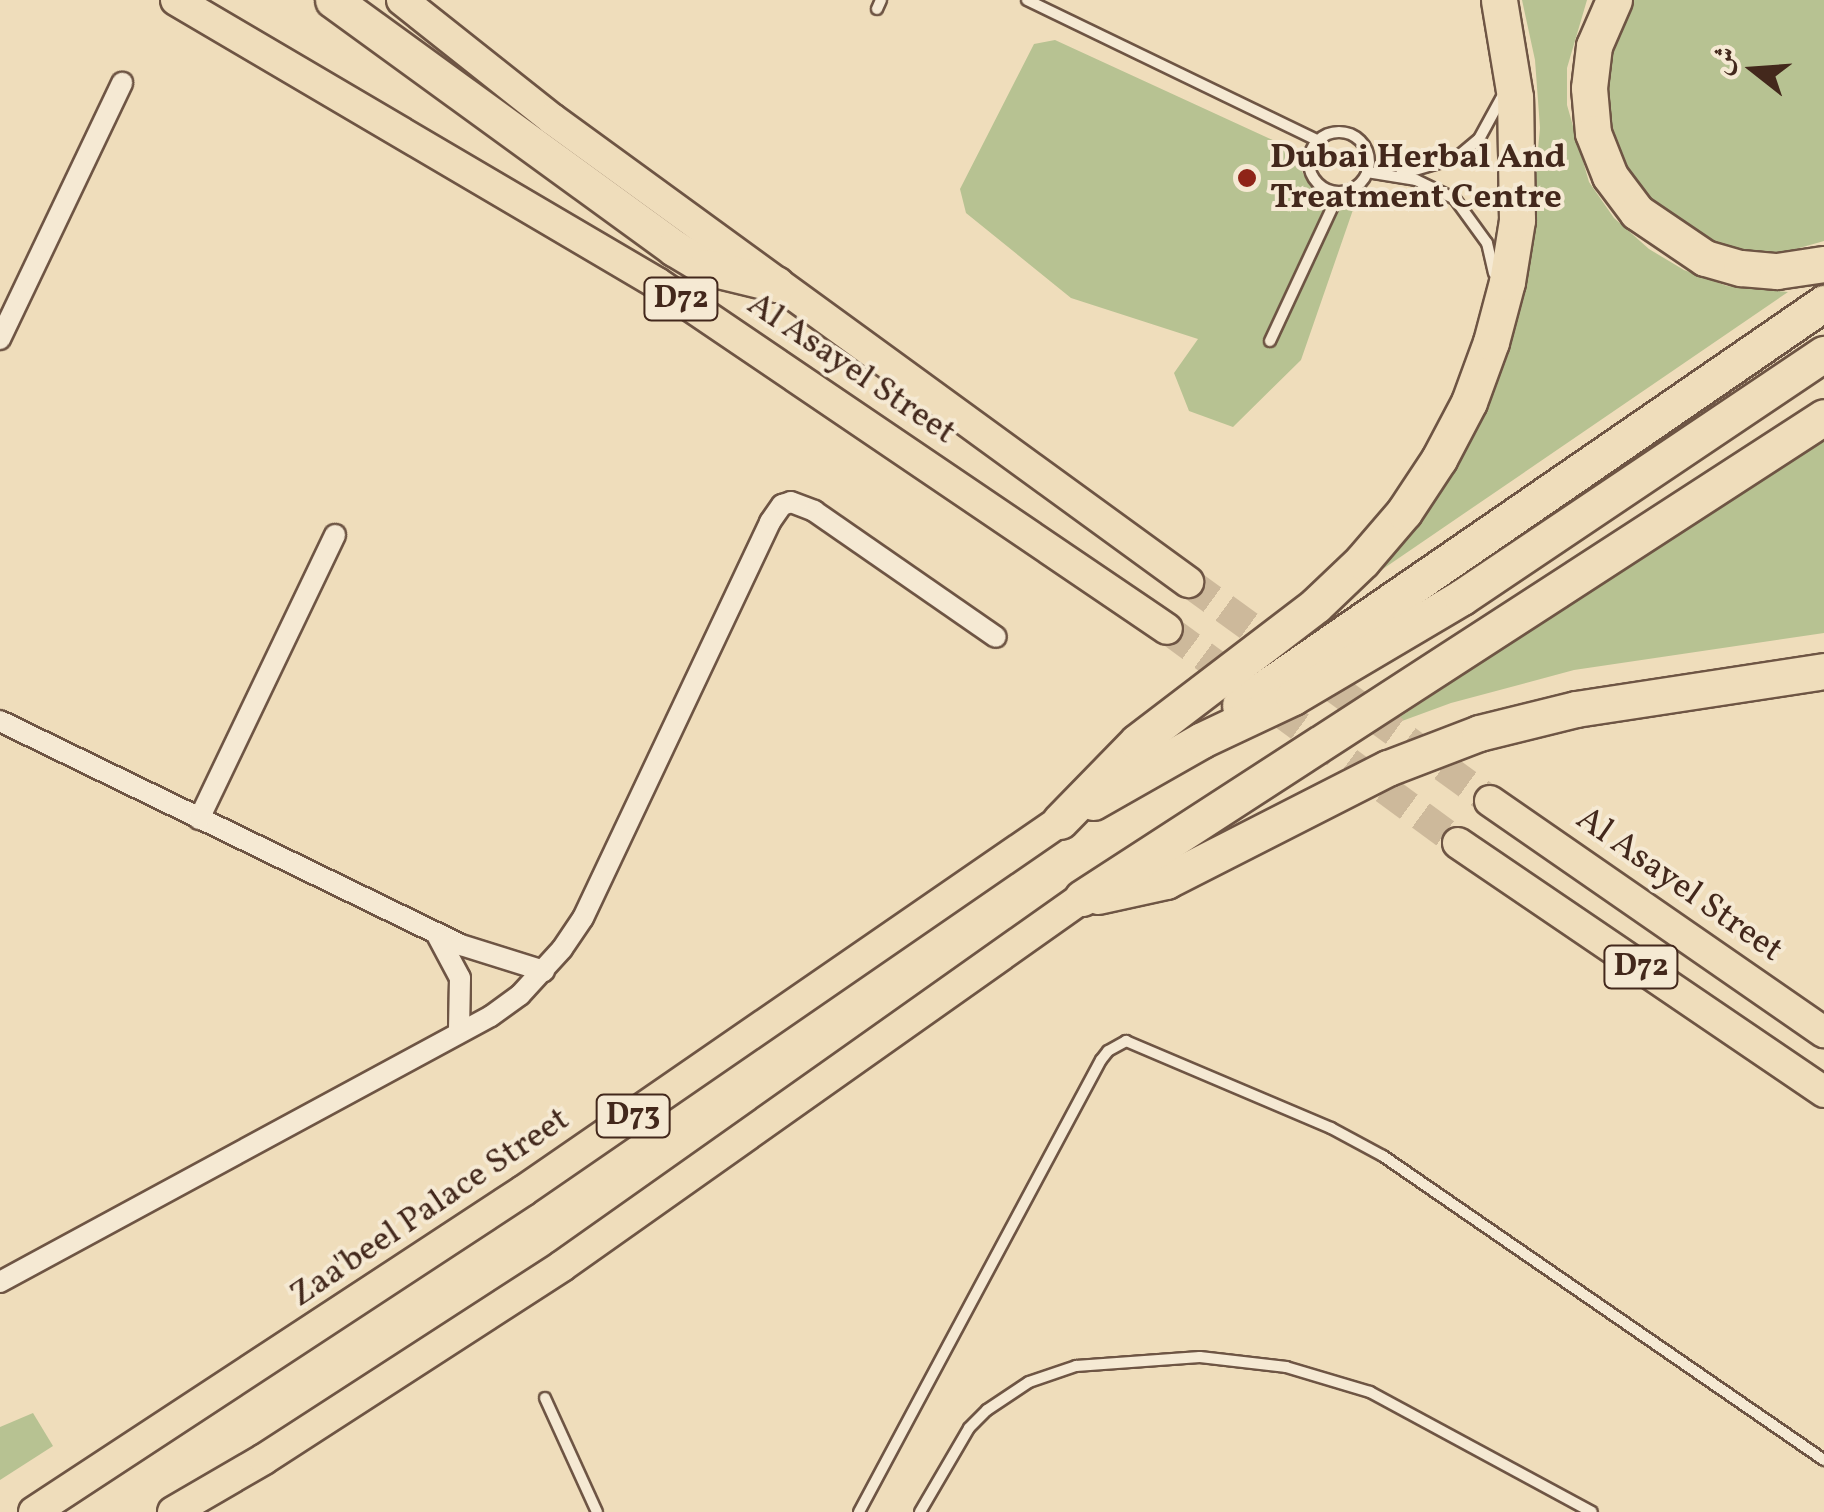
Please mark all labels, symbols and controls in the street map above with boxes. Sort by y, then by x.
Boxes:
north arrow [1704,20,1804,120]
text: ش [1702,42,1748,80]
place label: Dubai Herbal And Treatment Centre [1270,137,1566,219]
marker: Dubai Herbal And Treatment Centre [1234,165,1260,191]
road number: D72 [641,272,721,326]
street label: Al Asayel Street [739,284,963,454]
street label: Al Asayel Street [1568,798,1790,972]
road number: D72 [1601,940,1681,994]
road number: D73 [596,1089,670,1143]
street label: Zaa'beel Palace Street [282,1099,578,1317]

